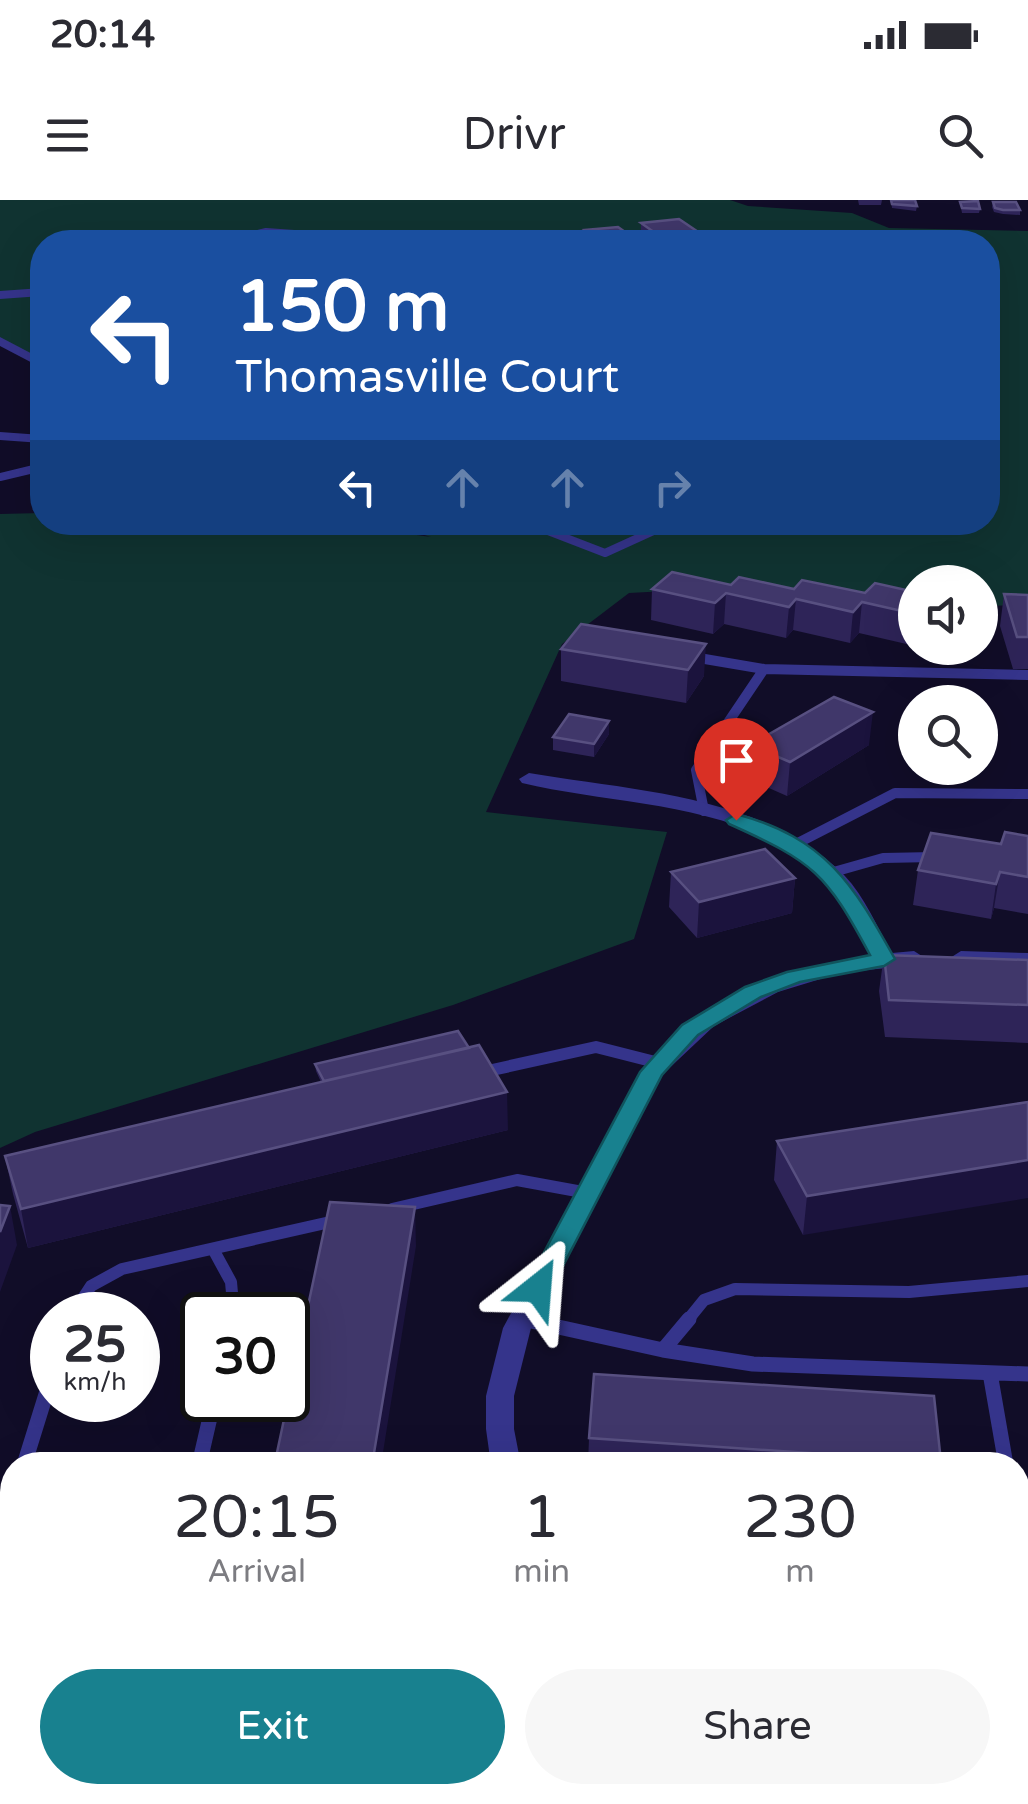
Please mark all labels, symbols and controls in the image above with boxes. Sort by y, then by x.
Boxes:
text: 20:14 [50,12,155,58]
icon: menu [40,108,95,163]
text: Drivr [463,108,565,162]
icon: search [933,108,988,163]
text: 150 m [235,266,449,350]
icon: left [70,270,200,400]
text: Thomasville Court [235,351,619,405]
icon: left [330,460,385,515]
icon: ahead [435,460,490,515]
icon: ahead [540,460,595,515]
icon: right [645,460,700,515]
map controls [898,565,998,785]
button: sound [898,565,998,665]
button: search [898,685,998,785]
pin [694,718,779,821]
icon: arrive [709,733,764,788]
position arrow [486,1236,590,1340]
speed limit sign: 30 [180,1292,310,1422]
text: 25 [64,1315,126,1375]
text: km/h [64,1367,126,1397]
text: 20:15 [173,1482,340,1554]
text: 1 [523,1482,560,1554]
text: 230 [743,1482,857,1554]
text: Arrival [207,1553,306,1591]
text: min [513,1553,570,1591]
text: m [785,1553,815,1591]
button: Exit [40,1669,505,1784]
button: Share [525,1669,990,1784]

